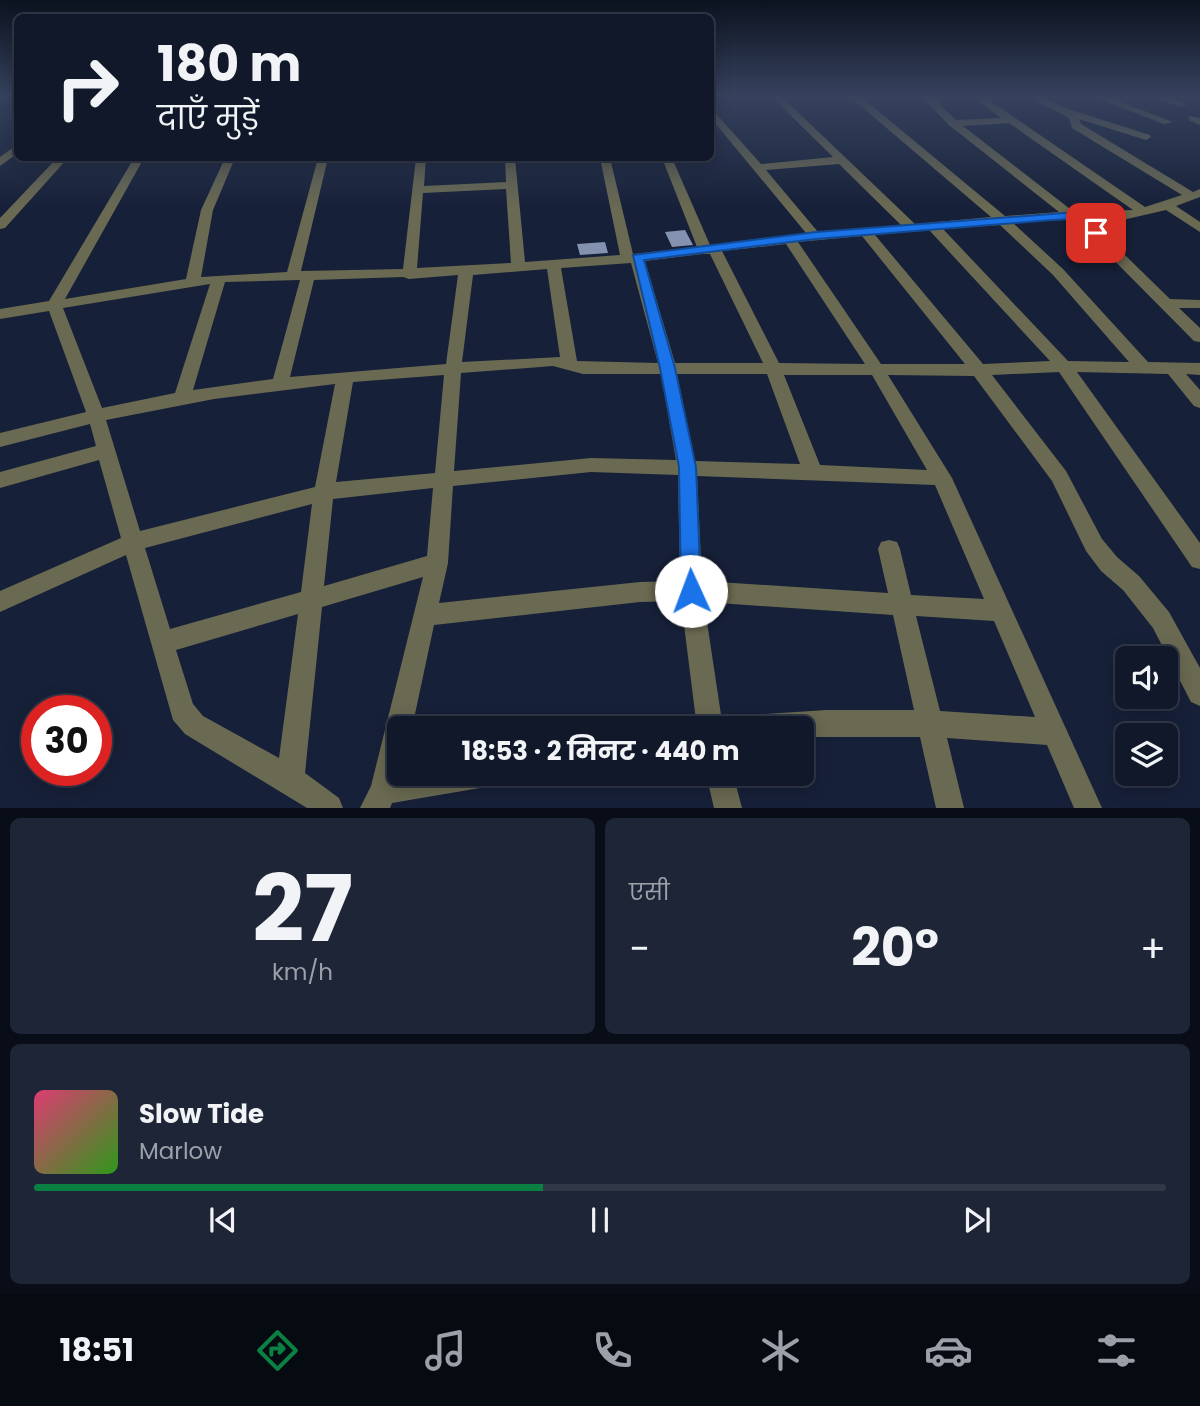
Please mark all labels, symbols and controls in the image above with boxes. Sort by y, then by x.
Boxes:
text: 180 m [157,30,301,98]
icon: right [42,42,133,133]
text: दाएँ मुड़ें [157,95,259,140]
pin [1066,203,1126,263]
icon: arrive [1077,214,1115,252]
position arrow [654,554,728,628]
map controls [1115,646,1178,786]
button: sound [1115,646,1178,709]
speed limit sign: 30 [21,695,112,786]
button: layers [1115,723,1178,786]
text: 18:53 · 2 मिनट · 440 m [461,733,740,769]
text: 27 [252,845,353,973]
text: एसी [629,876,670,908]
text: 20° [851,911,939,984]
text: − [629,922,650,975]
text: + [1140,922,1166,975]
text: km/h [272,956,333,988]
text: Slow Tide [139,1096,264,1132]
text: Marlow [139,1135,222,1167]
icon: previous [204,1201,242,1239]
icon: pause [581,1201,619,1239]
icon: next [958,1201,996,1239]
icon: directions [253,1326,302,1375]
icon: music [421,1326,470,1375]
icon: phone [588,1326,637,1375]
icon: climate [756,1326,805,1375]
icon: car [924,1326,973,1375]
icon: filters [1092,1326,1141,1375]
text: 18:51 [59,1327,134,1372]

